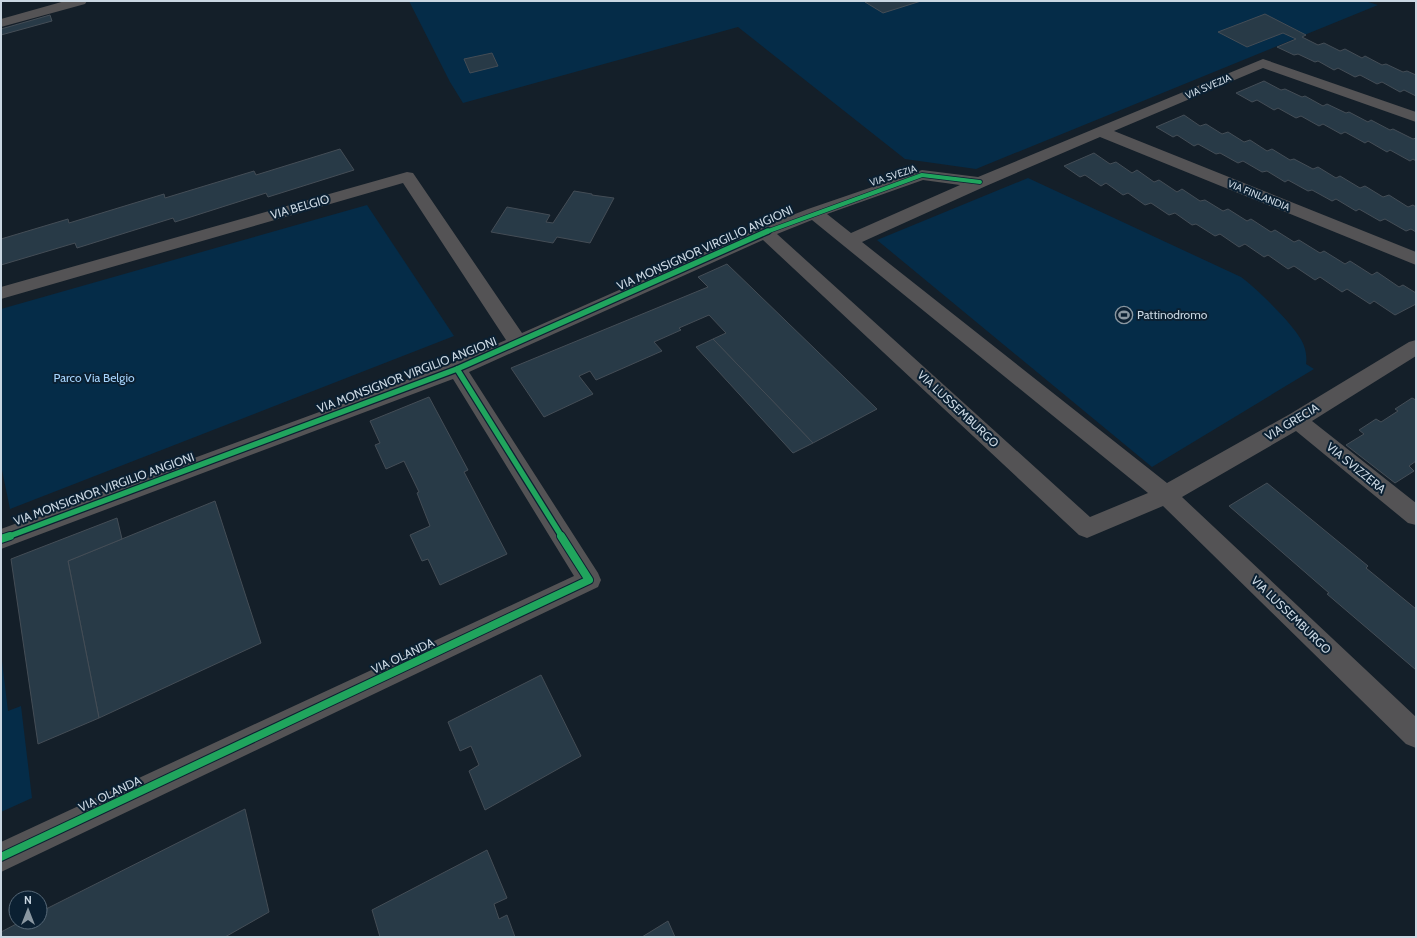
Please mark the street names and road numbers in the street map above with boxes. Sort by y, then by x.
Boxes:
street label: VIA SVEZIA [1183,71,1234,102]
street label: VIA SVEZIA [868,162,919,189]
street label: VIA FINLANDIA [1226,177,1293,214]
street label: VIA BELGIO [269,191,331,222]
street label: VIA MONSIGNOR VIRGILIO ANGIONI [614,202,795,293]
street label: VIA MONSIGNOR VIRGILIO ANGIONI [315,333,499,416]
street label: VIA LUSSEMBURGO [915,367,1002,450]
street label: VIA GRECIA [1262,399,1322,443]
street label: VIA SVIZZERA [1323,439,1390,497]
street label: VIA MONSIGNOR VIRGILIO ANGIONI [11,449,196,528]
street label: VIA LUSSEMBURGO [1248,573,1335,657]
street label: VIA OLANDA [369,634,437,677]
street label: VIA OLANDA [76,772,144,815]

